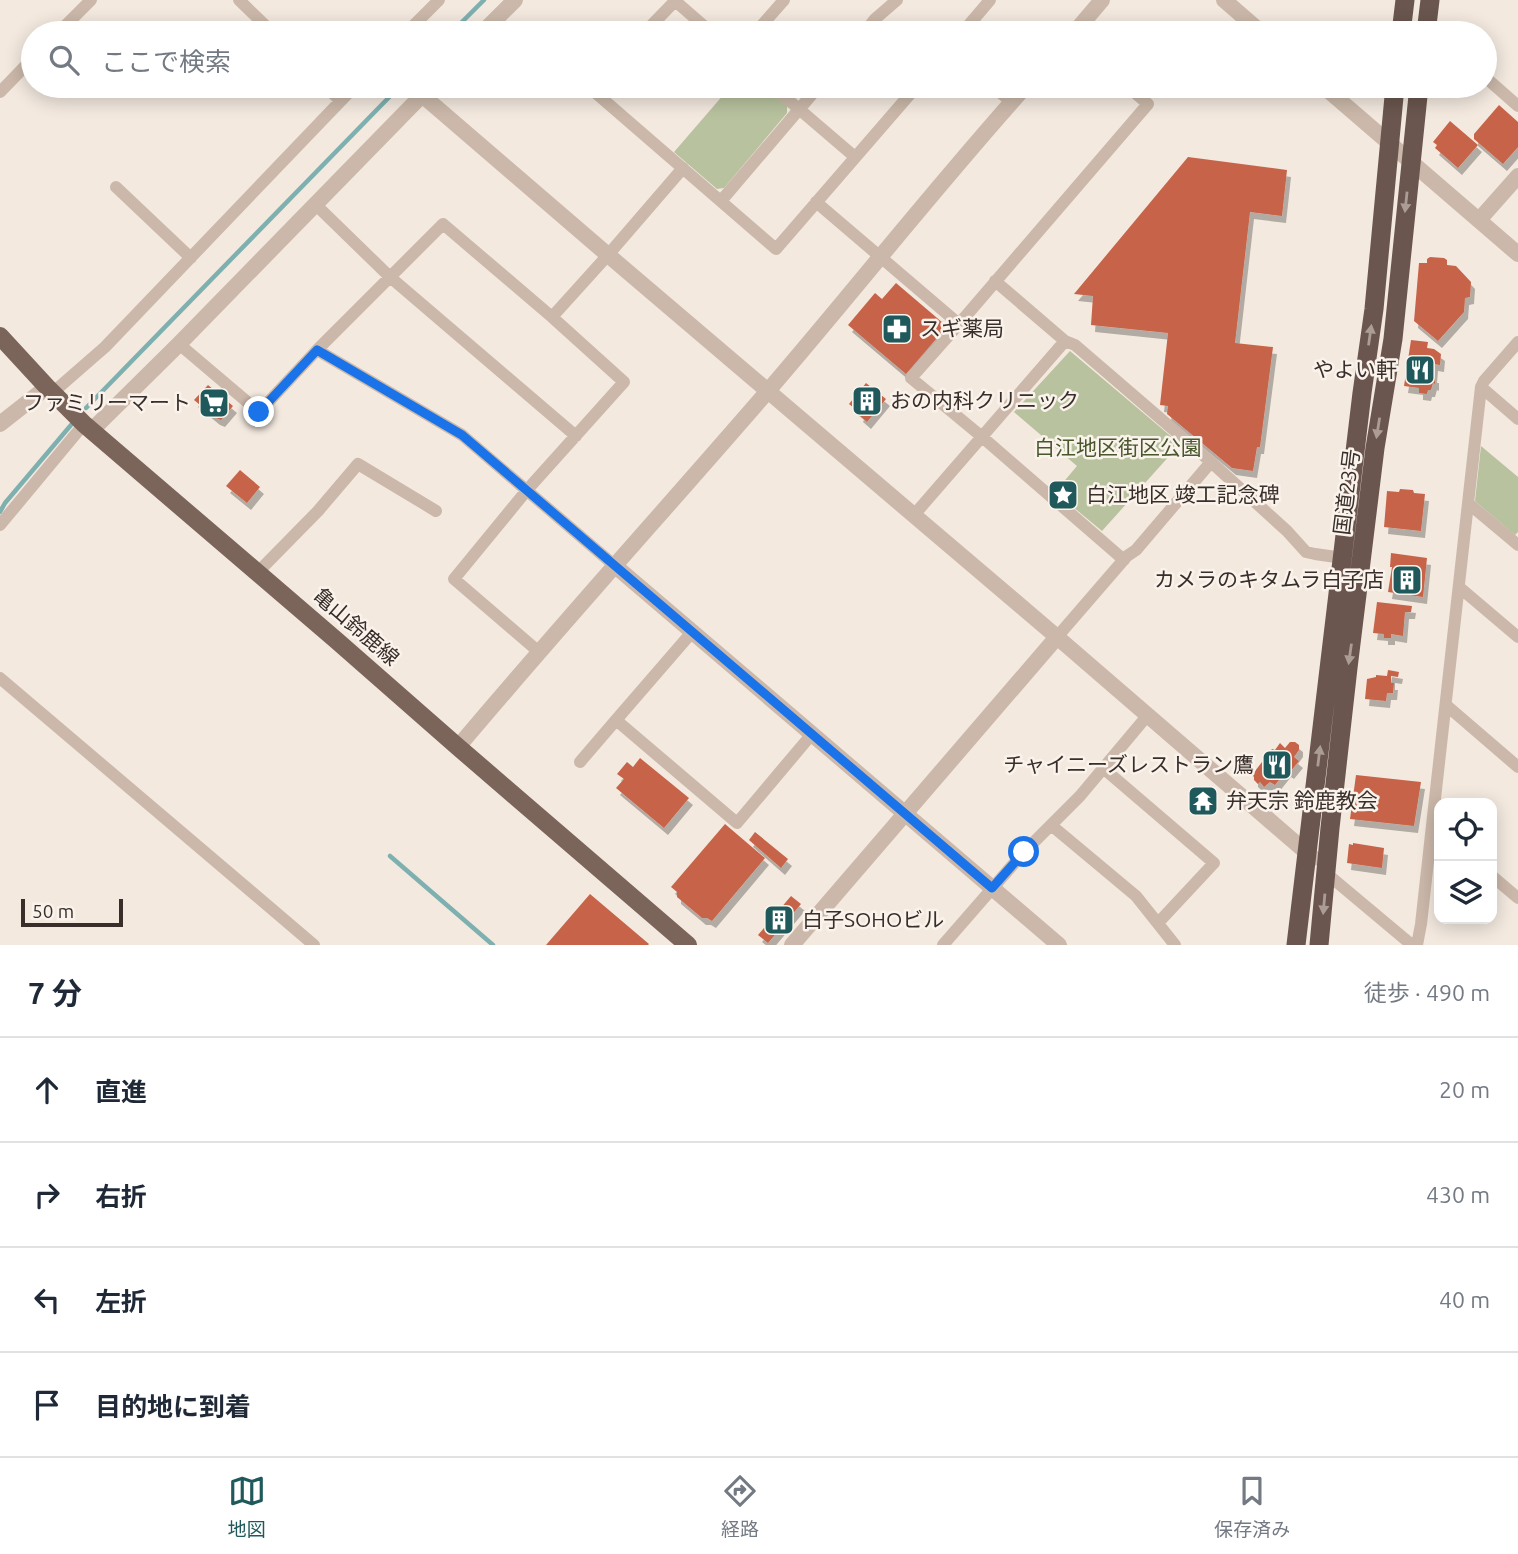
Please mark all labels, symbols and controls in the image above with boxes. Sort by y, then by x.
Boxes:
search box [21,21,1497,98]
icon: search [45,41,83,79]
text: ここで検索 [101,47,231,76]
one-way arrow [1400,191,1411,213]
pharmacy icon: スギ薬局 [880,312,914,346]
place label: スギ薬局 [920,316,1004,340]
one-way arrow [1365,324,1376,346]
restaurant icon: やよい軒 [1403,353,1437,387]
place label: やよい軒 [1313,357,1397,381]
building icon: おの内科クリニック [850,384,884,418]
supermarket icon: ファミリーマート [197,386,231,420]
place label: おの内科クリニック [890,388,1079,412]
place label: ファミリーマート [23,390,191,414]
route end [243,396,274,427]
one-way arrow [1372,417,1383,439]
park label: 白江地区街区公園 [1034,435,1202,459]
street label: 国道23号 [1329,447,1363,536]
place icon: 白江地区 竣工記念碑 [1046,478,1080,512]
place label: 白江地区 竣工記念碑 [1086,482,1280,506]
building icon: カメラのキタムラ白子店 [1390,563,1424,597]
place label: カメラのキタムラ白子店 [1154,567,1384,591]
street label: 亀山鈴鹿線 [309,583,404,670]
one-way arrow [1344,643,1355,665]
one-way arrow [1313,744,1324,766]
restaurant icon: チャイニーズレストラン鷹 [1260,748,1294,782]
place label: チャイニーズレストラン鷹 [1003,752,1254,776]
temple icon: 弁天宗 鈴鹿教会 [1186,784,1220,818]
place label: 弁天宗 鈴鹿教会 [1226,788,1378,812]
map controls [1434,798,1497,924]
button: locate [1434,798,1497,861]
route start [1008,836,1039,867]
button: layers [1434,861,1497,924]
one-way arrow [1318,893,1329,915]
scale bar [21,896,122,928]
text: 50 m [32,900,74,922]
building icon: 白子SOHOビル [762,903,796,937]
place label: 白子SOHOビル [802,907,944,931]
text: 7 分 [28,976,82,1010]
text: 徒歩 · 490 m [1364,980,1490,1005]
icon: ahead [28,1071,66,1109]
text: 直進 [95,1077,147,1106]
text: 20 m [1439,1077,1490,1102]
icon: right [28,1176,66,1214]
text: 右折 [95,1182,147,1211]
text: 430 m [1426,1182,1490,1207]
icon: left [28,1281,66,1319]
text: 左折 [95,1287,147,1316]
text: 40 m [1439,1287,1490,1312]
icon: arrive [28,1386,66,1424]
text: 目的地に到着 [95,1392,251,1421]
tab: 地図 [228,1472,266,1541]
tab: 経路 [721,1472,759,1541]
tab: 保存済み [1214,1472,1290,1541]

